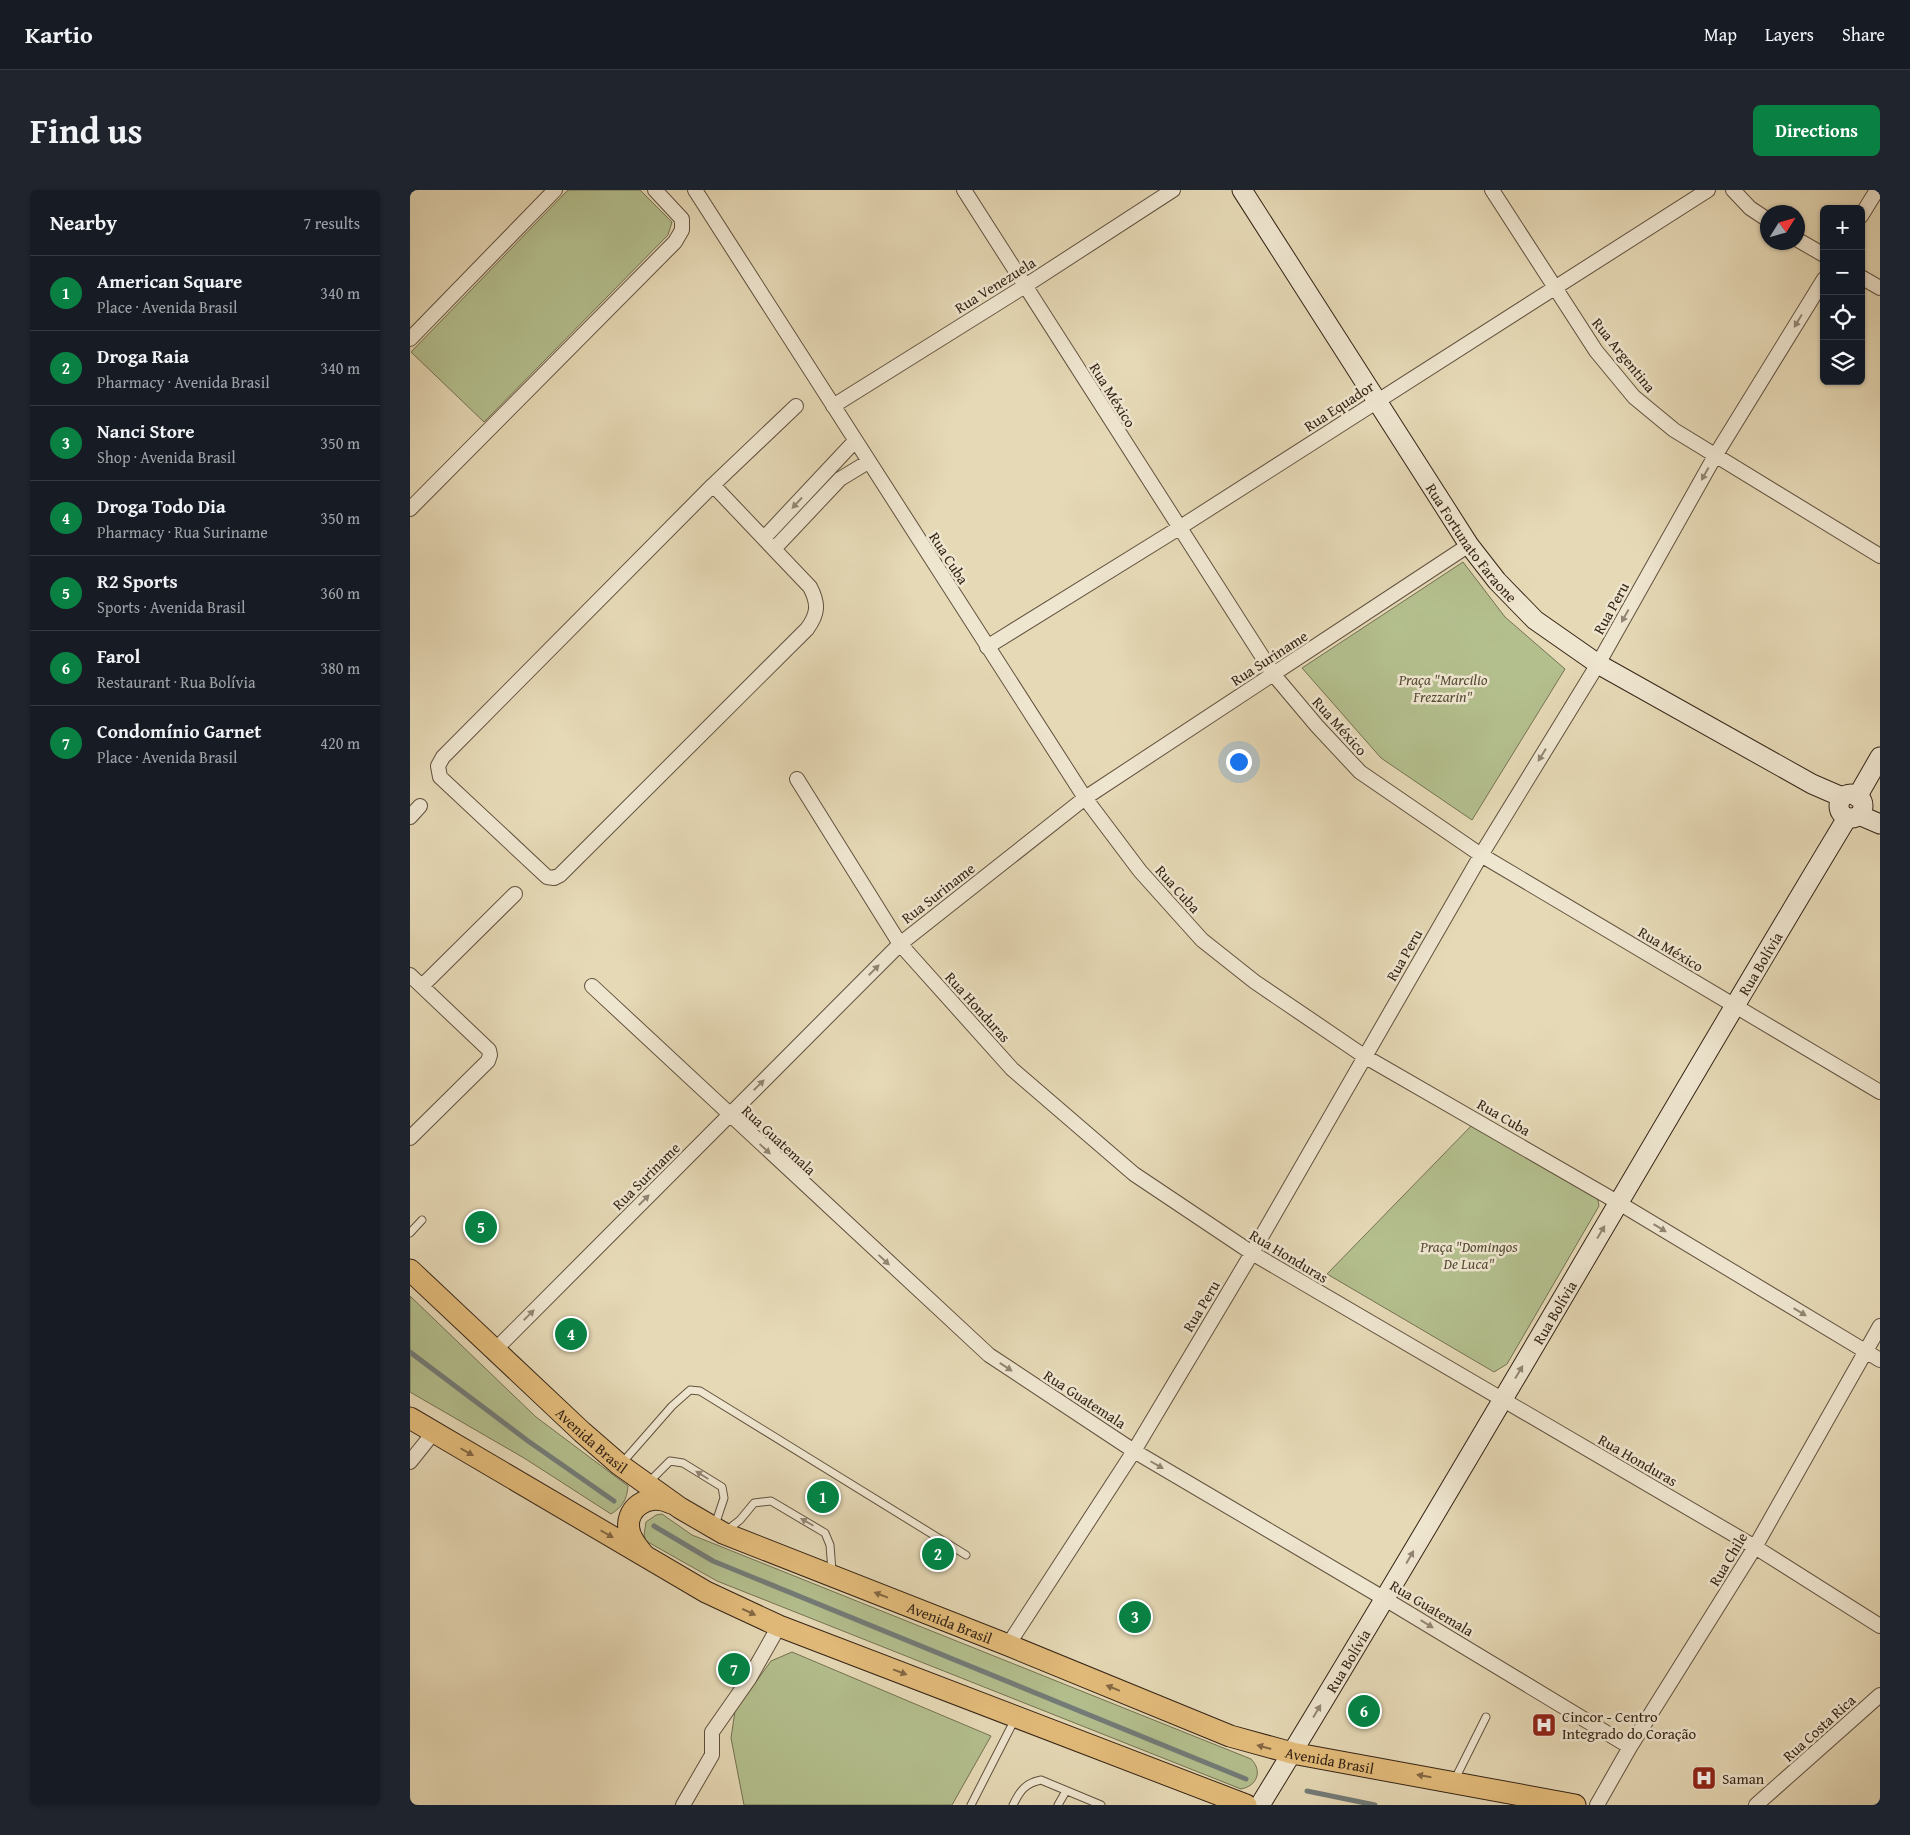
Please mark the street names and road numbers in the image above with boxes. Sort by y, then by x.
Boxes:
street label: Rua Venezuela [951,252,1039,318]
street label: Rua Argentina [1587,313,1661,397]
street label: Rua México [1085,359,1141,432]
street label: Rua Equador [1300,375,1378,437]
street label: Rua Fortunato Faraone [1421,479,1522,607]
street label: Rua Cuba [924,528,974,588]
street label: Rua Peru [1588,577,1634,638]
street label: Rua Suriname [1226,625,1312,691]
street label: Rua México [1308,692,1372,760]
street label: Rua Suriname [897,858,979,928]
street label: Rua Cuba [1151,860,1205,918]
street label: Rua México [1634,921,1708,977]
street label: Rua Peru [1381,925,1428,985]
street label: Rua Bolívia [1733,928,1787,999]
street label: Rua Honduras [941,967,1015,1047]
street label: Rua Cuba [1474,1093,1534,1141]
street label: Rua Guatemala [737,1100,821,1180]
street label: Rua Suriname [608,1138,684,1214]
street label: Rua Honduras [1246,1224,1332,1288]
street label: Rua Peru [1177,1276,1225,1336]
street label: Rua Bolívia [1527,1276,1581,1348]
street label: Rua Guatemala [1040,1365,1130,1433]
street label: Avenida Brasil [551,1402,632,1478]
street label: Rua Honduras [1594,1429,1682,1491]
street label: Rua Chile [1704,1528,1752,1590]
street label: Rua Guatemala [1386,1575,1478,1641]
street label: Avenida Brasil [904,1596,996,1648]
street label: Rua Bolívia [1321,1625,1375,1696]
street label: Rua Costa Rica [1778,1690,1860,1766]
street label: Avenida Brasil [1283,1741,1376,1778]

